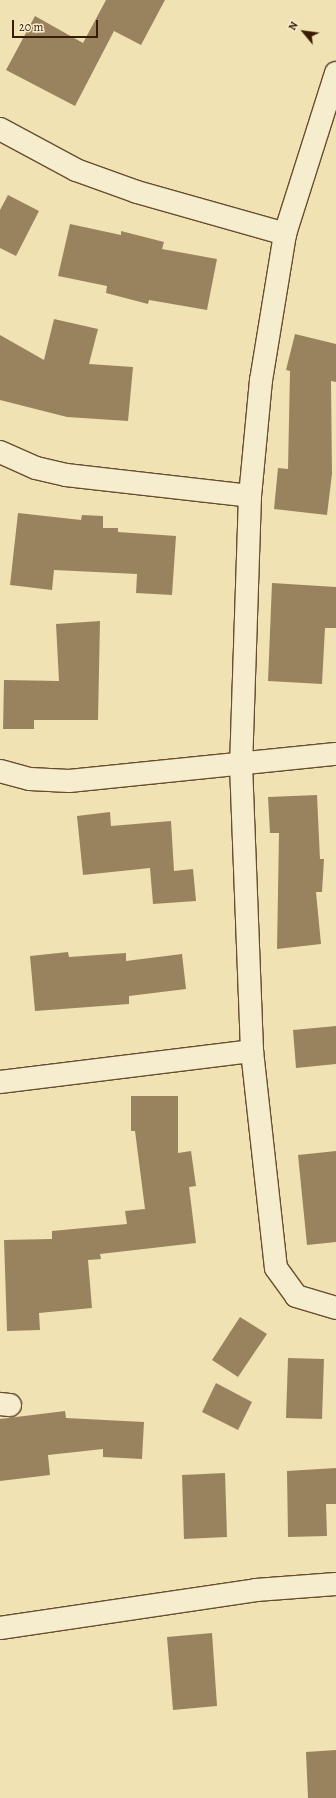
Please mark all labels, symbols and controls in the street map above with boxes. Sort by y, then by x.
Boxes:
scale bar [14,12,100,38]
north arrow [284,12,324,52]
text: 20 m [19,19,43,35]
text: N [285,19,302,33]

